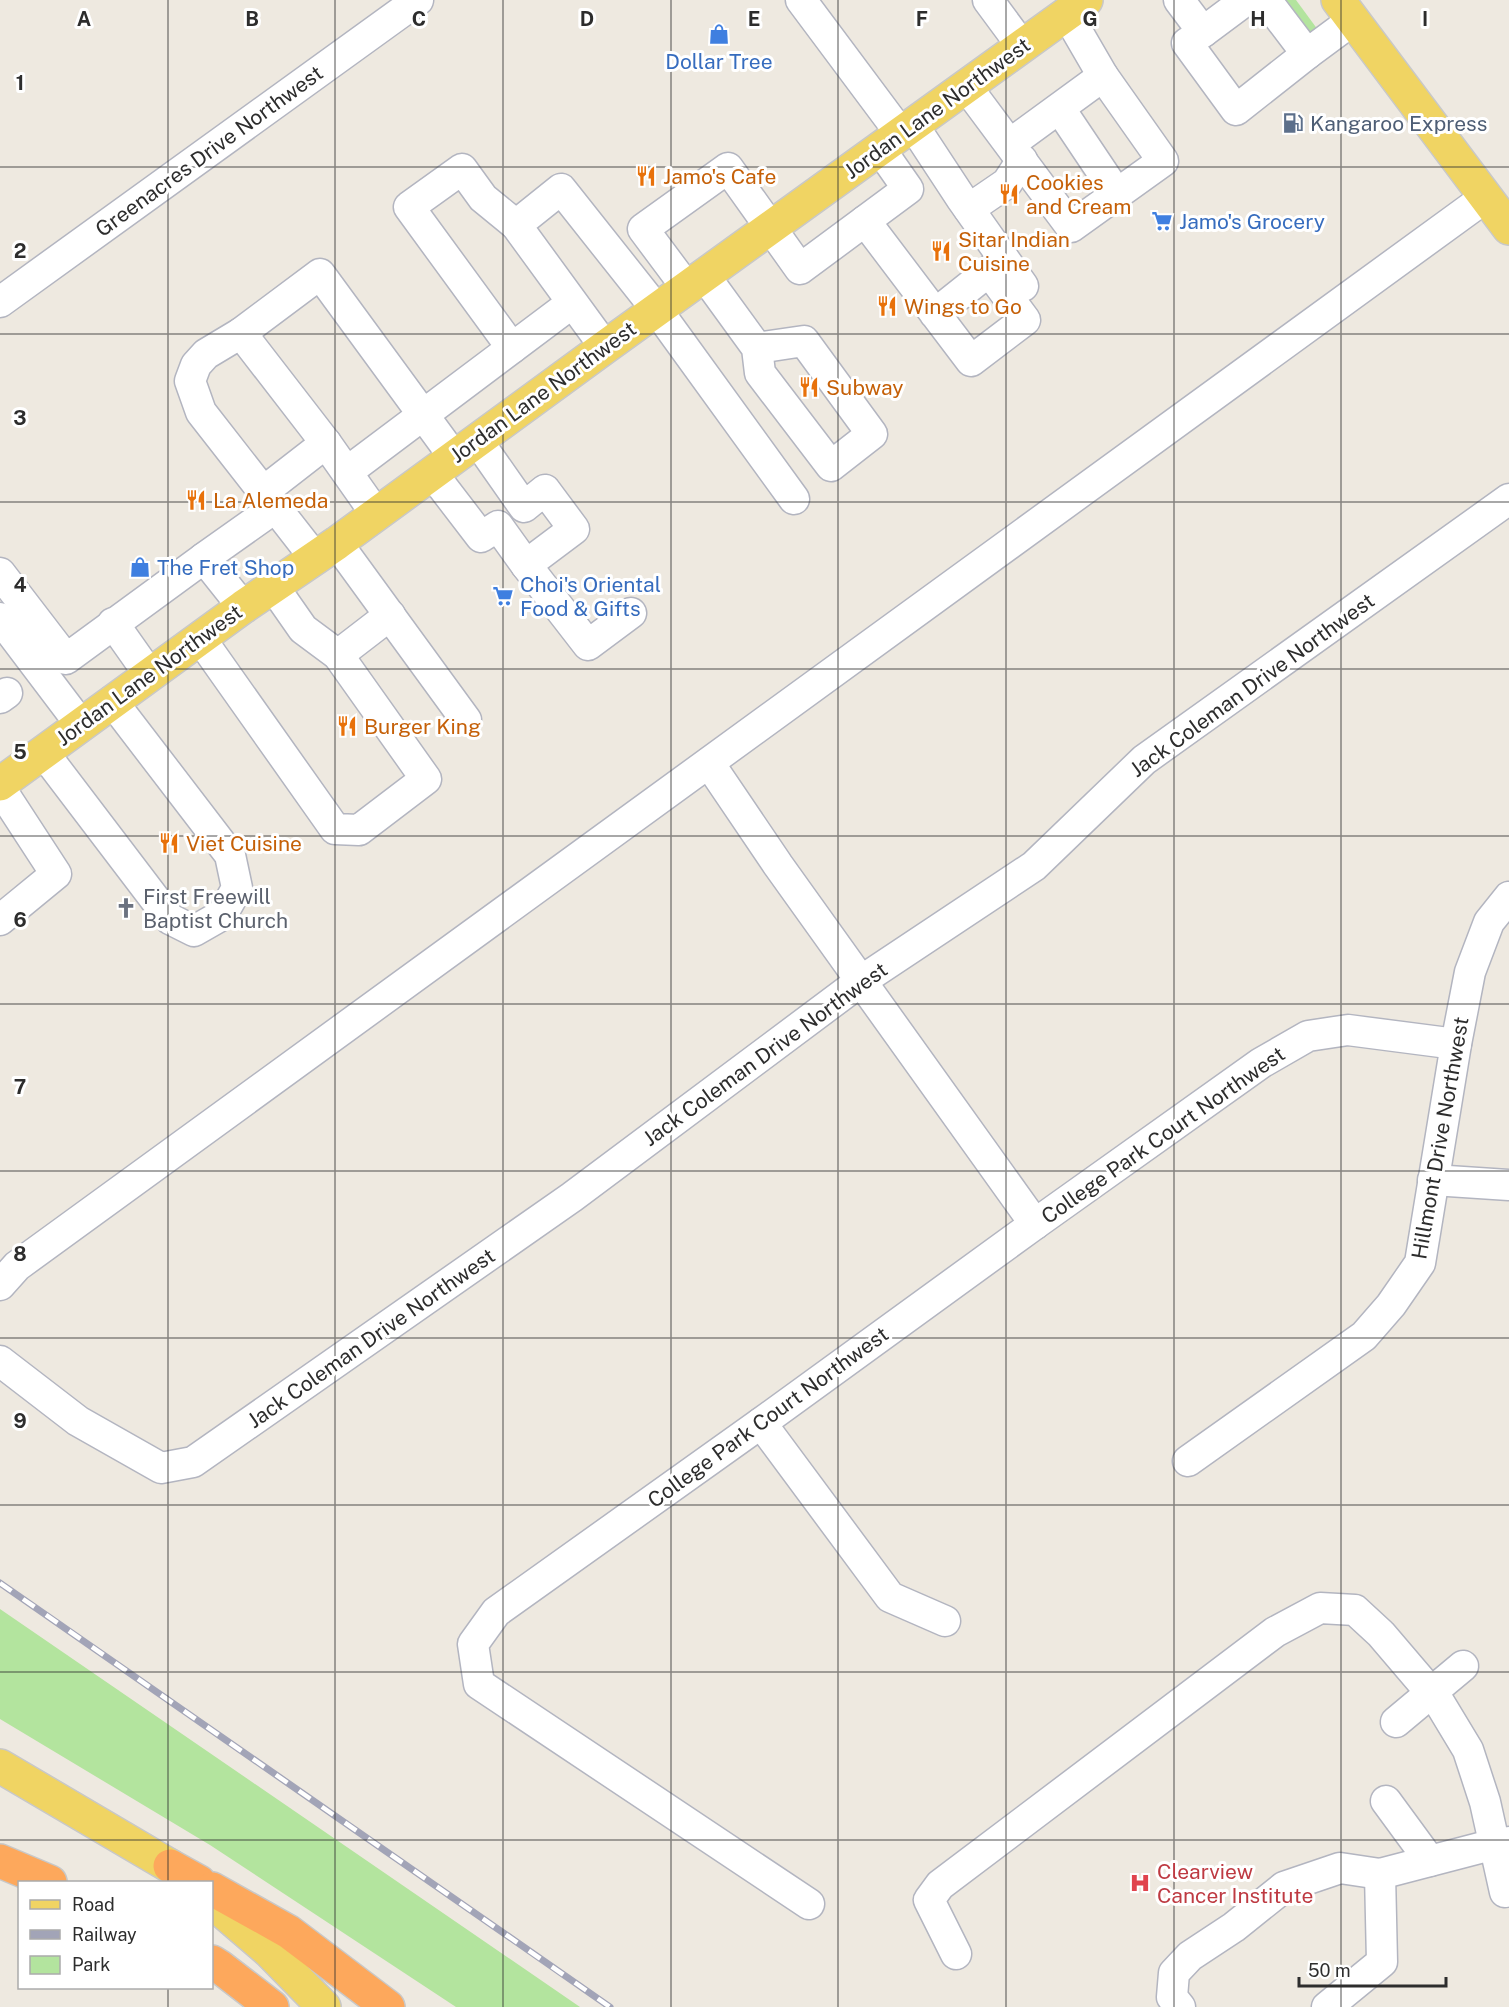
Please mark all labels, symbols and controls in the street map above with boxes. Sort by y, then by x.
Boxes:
text: A [77,7,91,31]
text: B [245,7,259,31]
text: C [412,7,426,31]
text: D [580,7,594,31]
text: E [748,7,760,31]
text: F [916,7,928,31]
text: G [1082,7,1098,31]
text: H [1250,7,1266,31]
text: I [1422,7,1428,31]
shop icon: Dollar Tree [707,22,731,46]
street label: Jordan Lane Northwest [839,32,1035,184]
place label: Dollar Tree [665,49,773,74]
street label: Greenacres Drive Northwest [90,60,328,242]
text: 1 [16,71,24,95]
fuel station icon: Kangaroo Express [1281,111,1305,135]
place label: Kangaroo Express [1310,111,1487,136]
restaurant icon: Jamo's Cafe [634,164,658,188]
place label: Jamo's Cafe [663,164,776,189]
place label: Cookies and Cream [1026,170,1131,219]
restaurant icon: Cookies and Cream [997,182,1021,206]
supermarket icon: Jamo's Grocery [1150,209,1174,233]
place label: Jamo's Grocery [1179,209,1325,234]
place label: Sitar Indian Cuisine [958,227,1070,276]
text: 2 [14,239,26,263]
restaurant icon: Sitar Indian Cuisine [929,239,953,263]
restaurant icon: Wings to Go [875,294,899,318]
place label: Wings to Go [904,294,1022,319]
street label: Jordan Lane Northwest [445,316,641,468]
restaurant icon: Subway [797,375,821,399]
place label: Subway [826,375,903,400]
text: 3 [13,406,27,430]
restaurant icon: La Alemeda [184,488,208,512]
place label: La Alemeda [213,488,328,513]
shop icon: The Fret Shop [128,555,152,579]
place label: The Fret Shop [157,555,294,580]
place label: Choi's Oriental Food & Gifts [520,572,661,621]
text: 4 [13,573,27,597]
supermarket icon: Choi's Oriental Food & Gifts [491,584,515,608]
street label: Jack Coleman Drive Northwest [1125,588,1379,782]
street label: Jordan Lane Northwest [51,599,247,751]
restaurant icon: Burger King [335,714,359,738]
place label: Burger King [364,714,481,739]
text: 5 [13,740,27,764]
restaurant icon: Viet Cuisine [157,831,181,855]
place label: Viet Cuisine [186,831,302,856]
place label: First Freewill Baptist Church [143,884,288,933]
church icon: First Freewill Baptist Church [114,896,138,920]
text: 6 [13,908,27,932]
street label: Jack Coleman Drive Northwest [638,957,892,1151]
street label: Hillmont Drive Northwest [1406,1015,1474,1261]
street label: College Park Court Northwest [1037,1041,1289,1229]
text: 7 [14,1075,26,1099]
text: 8 [13,1242,27,1266]
street label: Jack Coleman Drive Northwest [243,1243,499,1433]
street label: College Park Court Northwest [643,1321,893,1513]
text: 9 [13,1409,27,1433]
place label: Clearview Cancer Institute [1157,1859,1313,1908]
hospital icon: Clearview Cancer Institute [1128,1871,1152,1895]
legend [18,1881,213,1989]
text: Road [72,1894,115,1915]
text: Railway [72,1924,137,1945]
scale bar [1299,1950,1446,1988]
text: Park [72,1954,110,1975]
text: 50 m [1308,1960,1351,1981]

